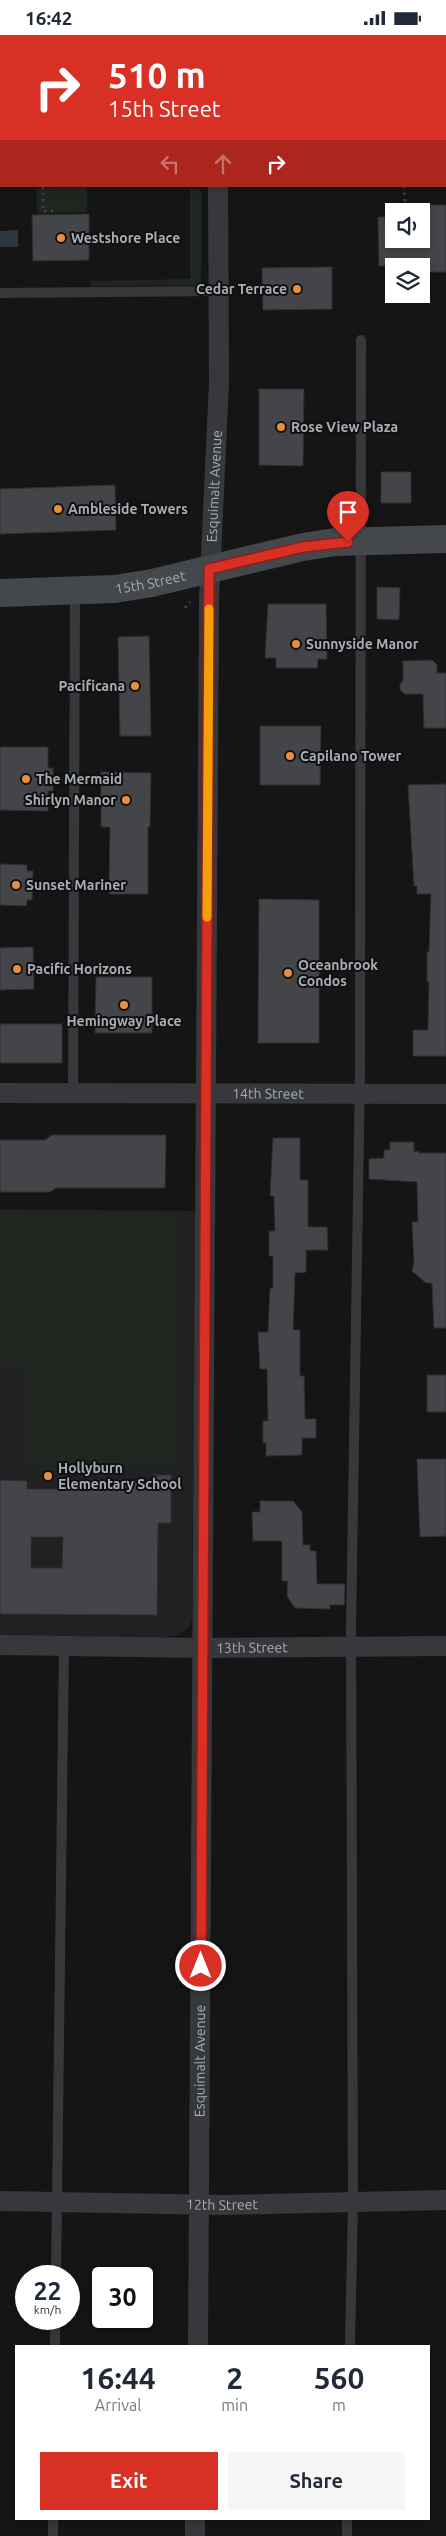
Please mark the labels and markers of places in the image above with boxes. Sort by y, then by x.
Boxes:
place label: Westshore Place [71,230,180,246]
marker: Westshore Place [55,232,67,244]
place label: Cedar Terrace [196,281,287,297]
marker: Cedar Terrace [291,283,303,295]
place label: Rose View Plaza [291,419,398,435]
marker: Rose View Plaza [275,421,287,433]
pin [327,491,369,542]
place label: Ambleside Towers [68,501,188,517]
marker: Ambleside Towers [52,503,64,515]
place label: Sunnyside Manor [306,636,419,652]
marker: Sunnyside Manor [290,638,302,650]
place label: Pacificana [58,678,125,694]
marker: Pacificana [129,680,141,692]
place label: Capilano Tower [300,748,402,764]
marker: Capilano Tower [284,750,296,762]
place label: The Mermaid [36,771,122,787]
marker: The Mermaid [20,773,32,785]
place label: Shirlyn Manor [25,792,116,808]
marker: Shirlyn Manor [120,794,132,806]
place label: Sunset Mariner [26,877,126,893]
marker: Sunset Mariner [10,879,22,891]
place label: Oceanbrook Condos [298,957,378,989]
place label: Pacific Horizons [27,961,132,977]
marker: Pacific Horizons [11,963,23,975]
marker: Oceanbrook Condos [282,967,294,979]
marker: Hemingway Place [118,999,130,1011]
place label: Hemingway Place [66,1013,182,1029]
place label: Hollyburn Elementary School [58,1460,181,1492]
marker: Hollyburn Elementary School [42,1470,54,1482]

